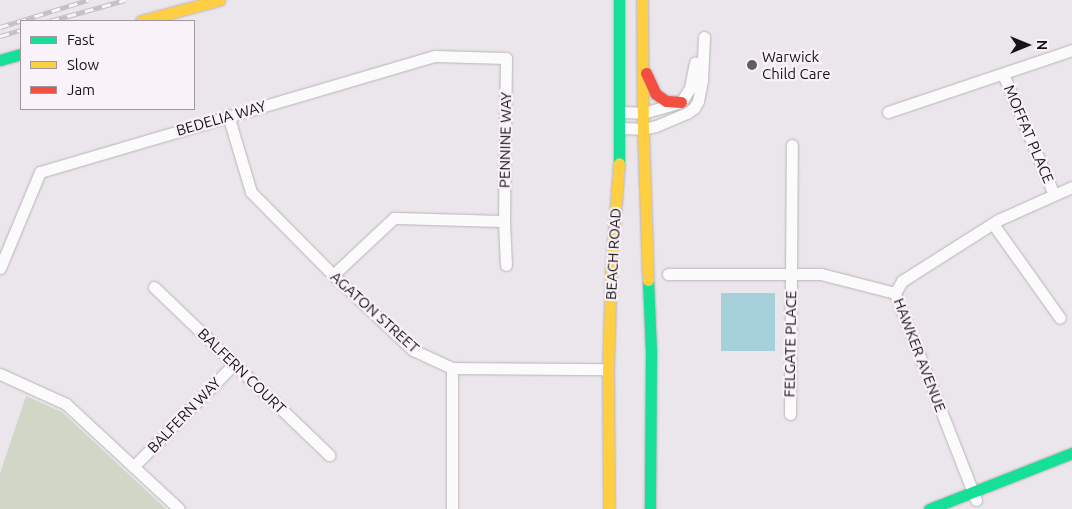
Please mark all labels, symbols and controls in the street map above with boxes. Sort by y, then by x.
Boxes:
legend [20,20,195,110]
north arrow [1002,20,1052,70]
text: Fast [67,31,94,48]
text: N [1034,40,1050,50]
place label: Warwick Child Care [762,47,830,82]
text: Slow [67,56,99,73]
marker: Warwick Child Care [746,59,758,71]
text: Jam [67,81,95,98]
street label: MOFFAT PLACE [1000,82,1058,186]
street label: PENNINE WAY [495,92,515,188]
street label: BEDELIA WAY [174,97,268,139]
street label: BEACH ROAD [602,208,624,300]
street label: AGATON STREET [327,267,423,357]
street label: FELGATE PLACE [780,290,800,398]
street label: HAWKER AVENUE [890,296,950,414]
street label: BALFERN COURT [194,324,290,418]
street label: BALFERN WAY [144,374,224,456]

